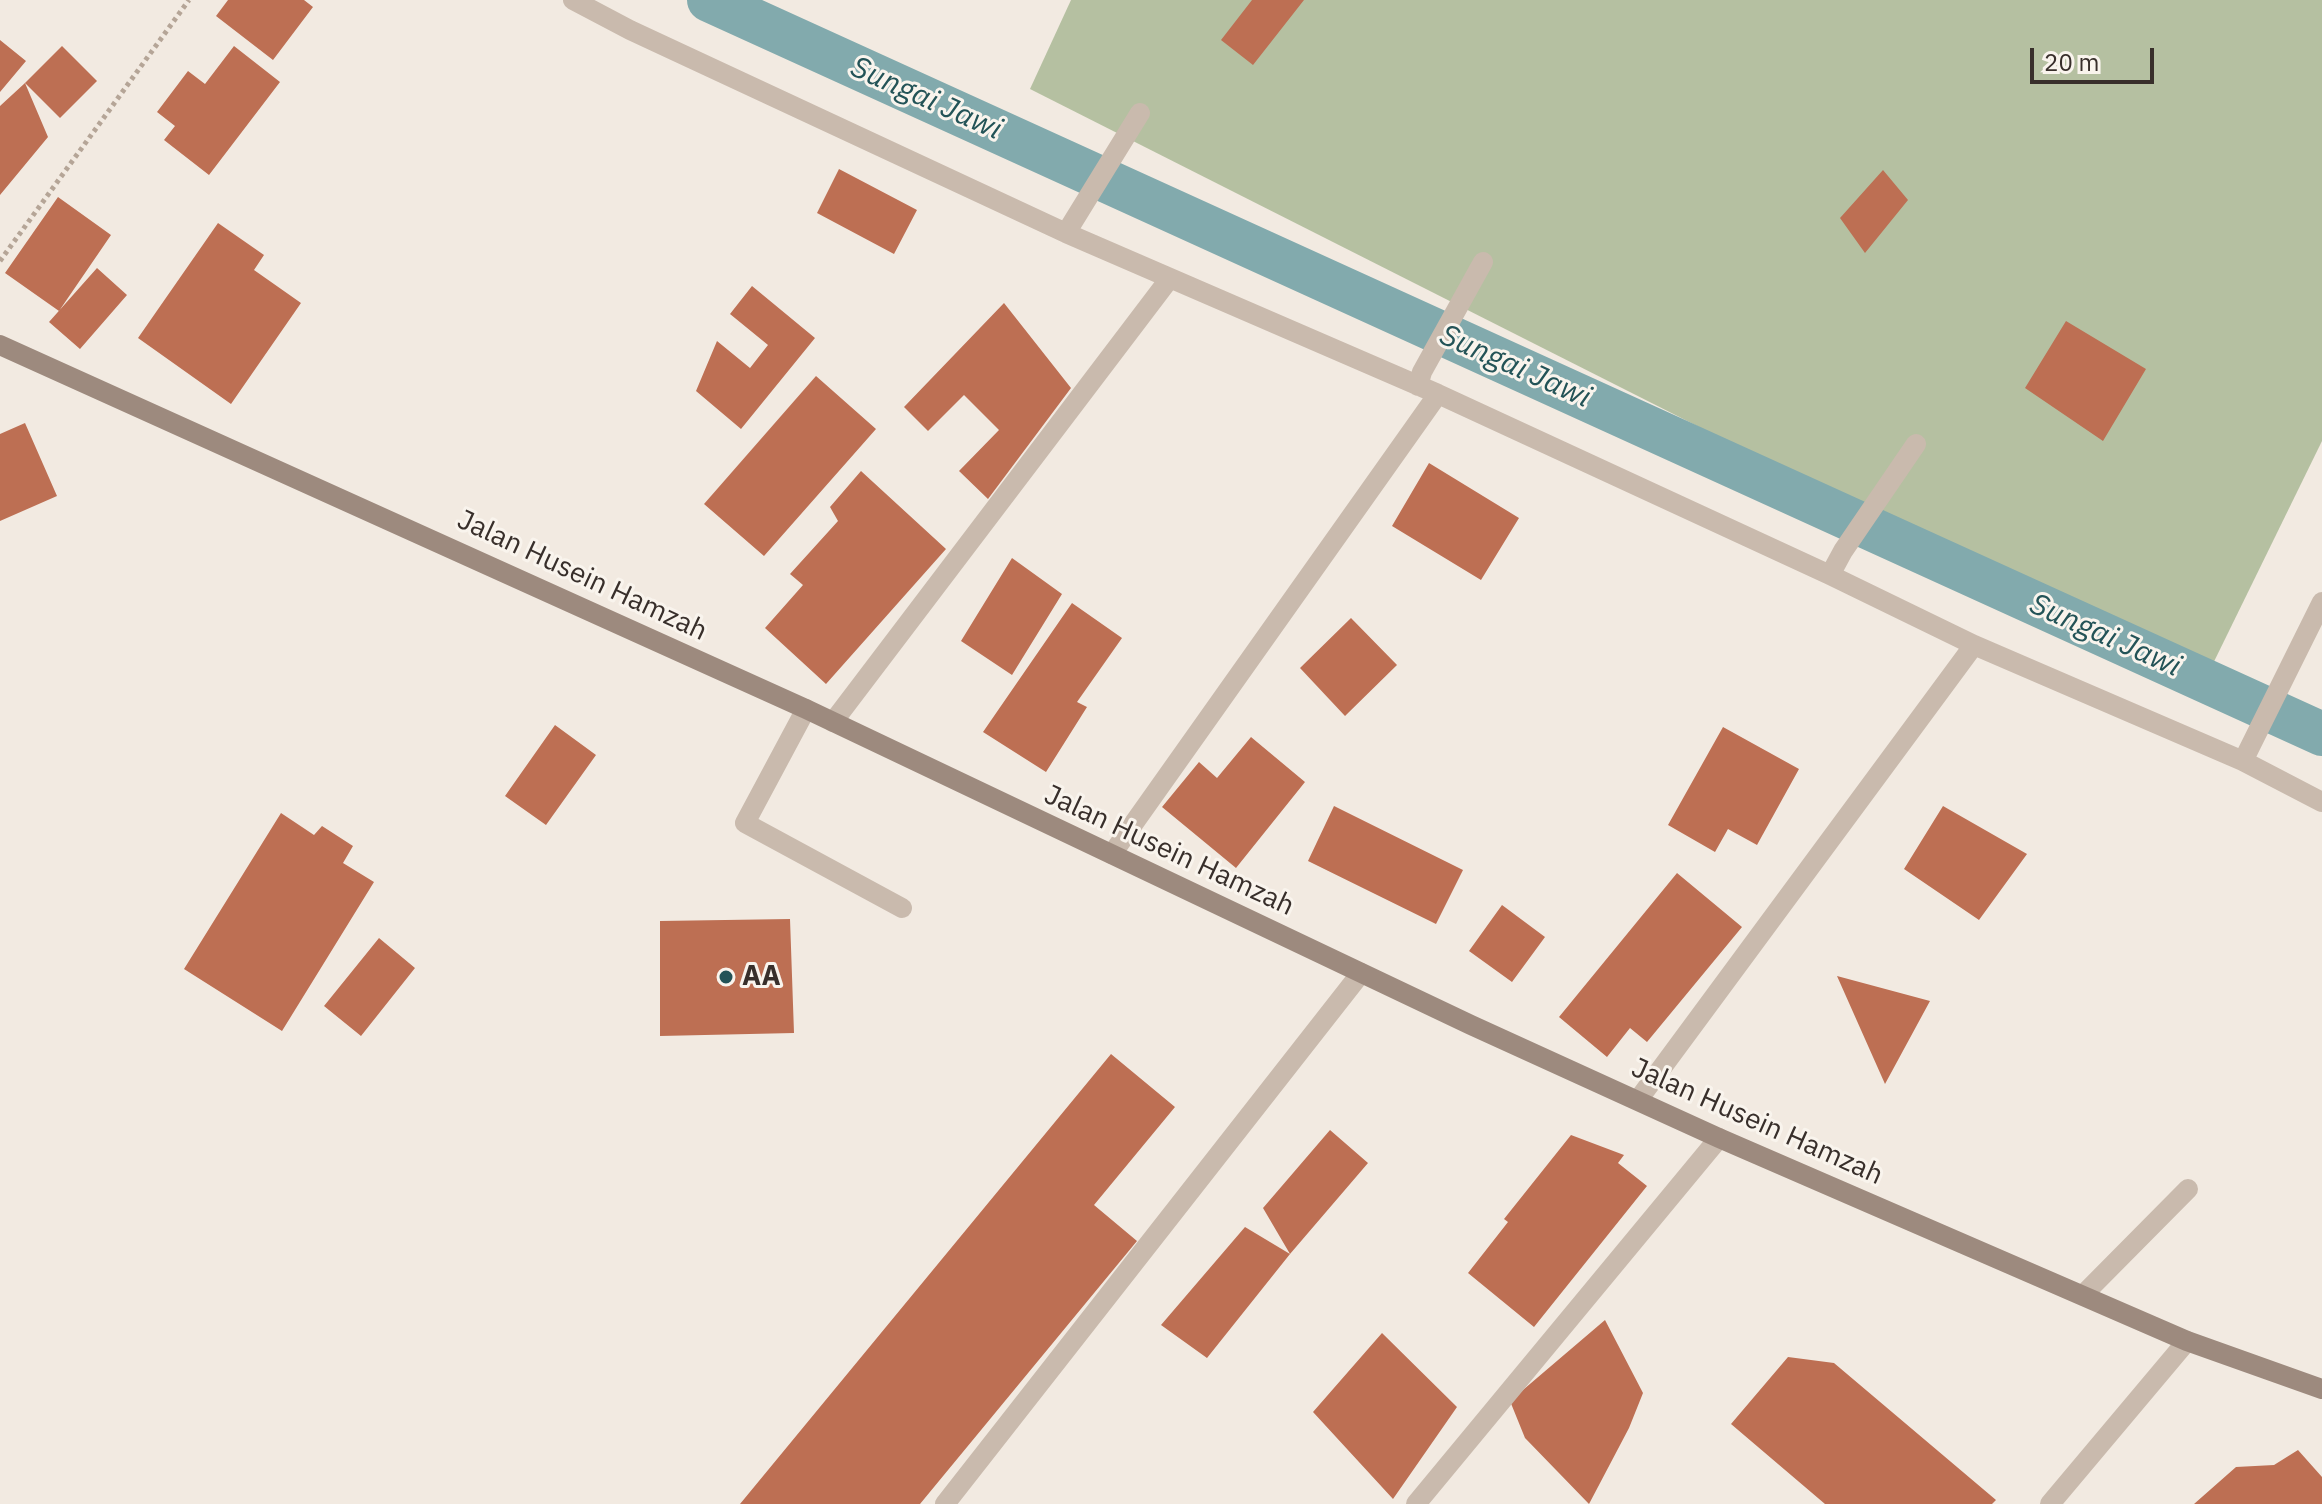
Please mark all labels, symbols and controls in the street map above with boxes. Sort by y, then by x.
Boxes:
scale bar [2034,32,2158,82]
text: 20 m [2044,46,2099,78]
water label: Sungai Jawi [845,50,1007,148]
water label: Sungai Jawi [1434,318,1596,416]
street label: Jalan Husein Hamzah [452,503,712,649]
water label: Sungai Jawi [2024,587,2186,685]
street label: Jalan Husein Hamzah [1039,778,1299,924]
place label: AA [742,960,781,994]
marker: AA [717,968,735,986]
street label: Jalan Husein Hamzah [1626,1051,1888,1193]

